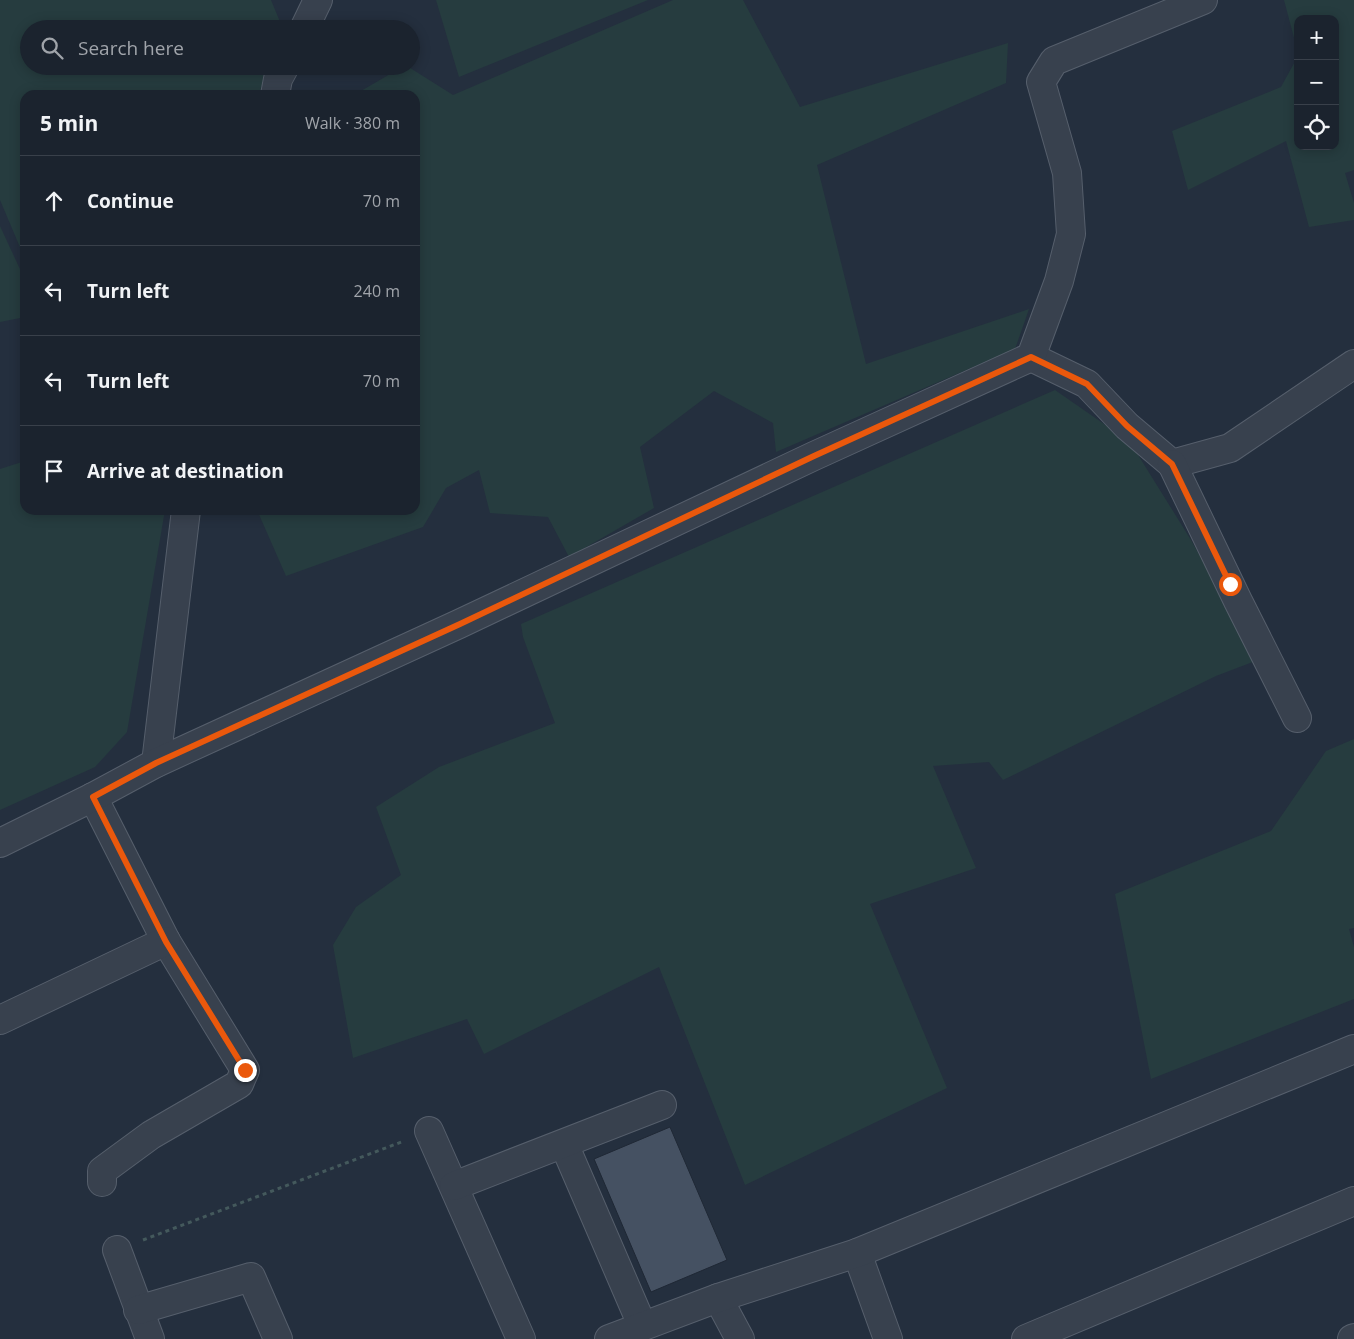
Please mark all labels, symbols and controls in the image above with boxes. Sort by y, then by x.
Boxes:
map controls [1294,15,1339,150]
button: + [1294,15,1339,60]
search box [20,20,420,75]
icon: search [38,34,66,62]
text: Search here [78,35,184,61]
button: − [1294,60,1339,105]
button: locate [1294,105,1339,150]
text: 5 min [40,109,98,137]
text: Walk · 380 m [305,112,400,134]
icon: ahead [40,187,68,215]
text: Continue [87,188,174,214]
text: 70 m [363,190,400,212]
icon: left [40,277,68,305]
text: Turn left [87,278,169,304]
text: 240 m [354,280,400,302]
icon: left [40,367,68,395]
text: Turn left [87,368,169,394]
text: 70 m [363,370,400,392]
icon: arrive [40,457,68,485]
text: Arrive at destination [87,458,284,484]
route start [1219,573,1242,596]
route end [234,1059,257,1082]

